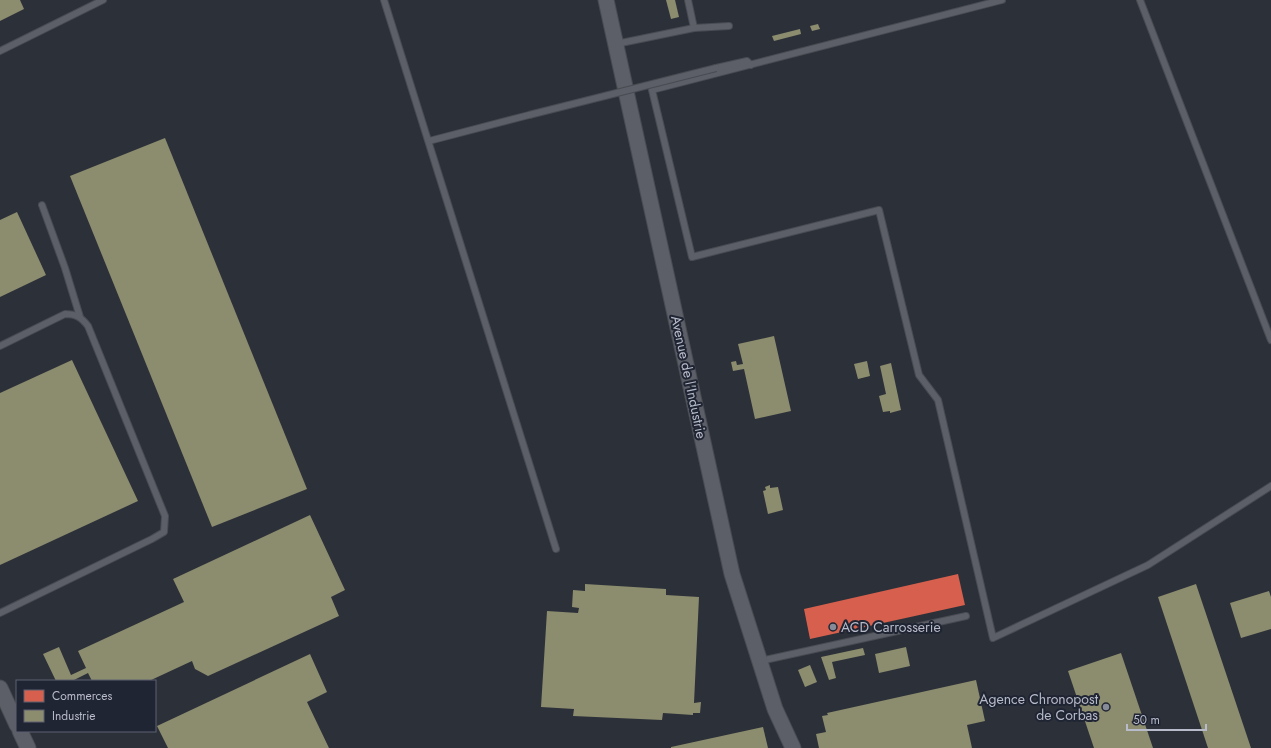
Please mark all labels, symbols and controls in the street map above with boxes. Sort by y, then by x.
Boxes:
street label: Avenue de l'Industrie [666,314,712,440]
place label: ACD Carrosserie [841,617,941,637]
marker: ACD Carrosserie [828,622,838,632]
legend [16,680,156,732]
text: Commerces [52,687,113,705]
place label: Agence Chronopost de Corbas [979,689,1099,725]
marker: Agence Chronopost de Corbas [1101,702,1111,712]
scale bar [1127,706,1206,732]
text: Industrie [52,707,96,725]
text: 50 m [1133,711,1160,729]

